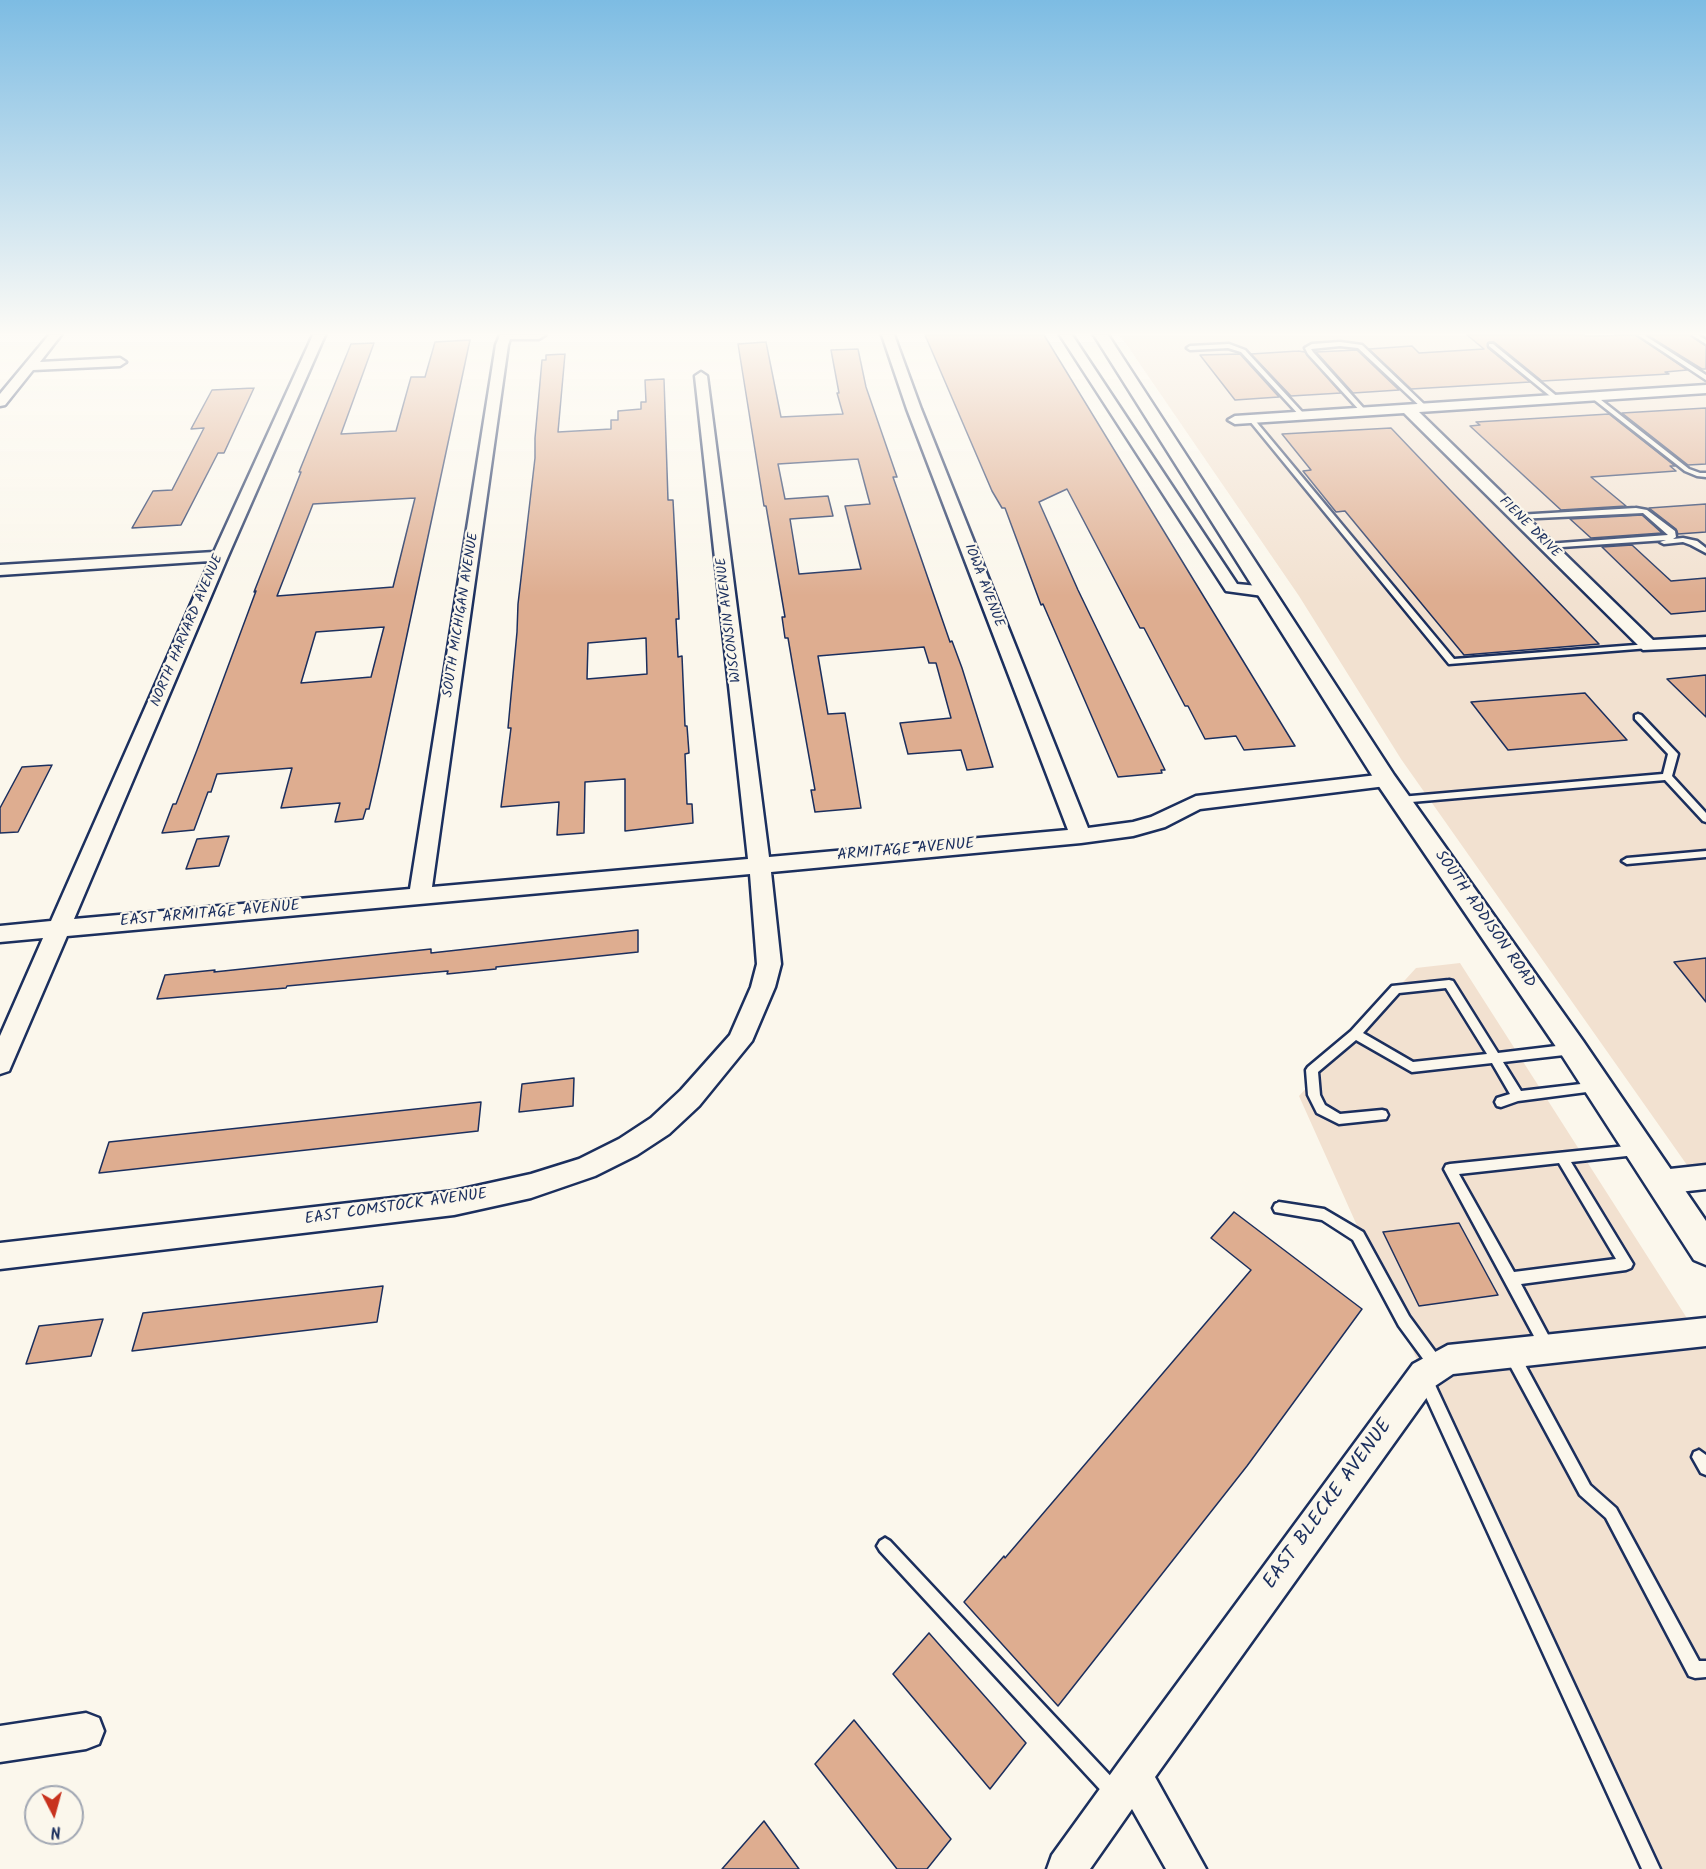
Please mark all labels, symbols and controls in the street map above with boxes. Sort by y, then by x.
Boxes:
street label: FIENE DRIVE [1495,494,1563,562]
street label: SOUTH MICHIGAN AVENUE [441,531,483,699]
street label: IOWA AVENUE [959,542,1007,630]
street label: NORTH HARVARD AVENUE [148,552,228,710]
street label: WISCONSIN AVENUE [714,556,746,684]
street label: ARMITAGE AVENUE [836,835,976,867]
street label: SOUTH ADDISON ROAD [1429,847,1539,993]
street label: EAST ARMITAGE AVENUE [119,898,301,932]
street label: EAST COMSTOCK AVENUE [303,1186,489,1230]
street label: EAST BLECKE AVENUE [1259,1416,1399,1594]
north arrow [24,1785,84,1845]
text: N [49,1818,62,1844]

